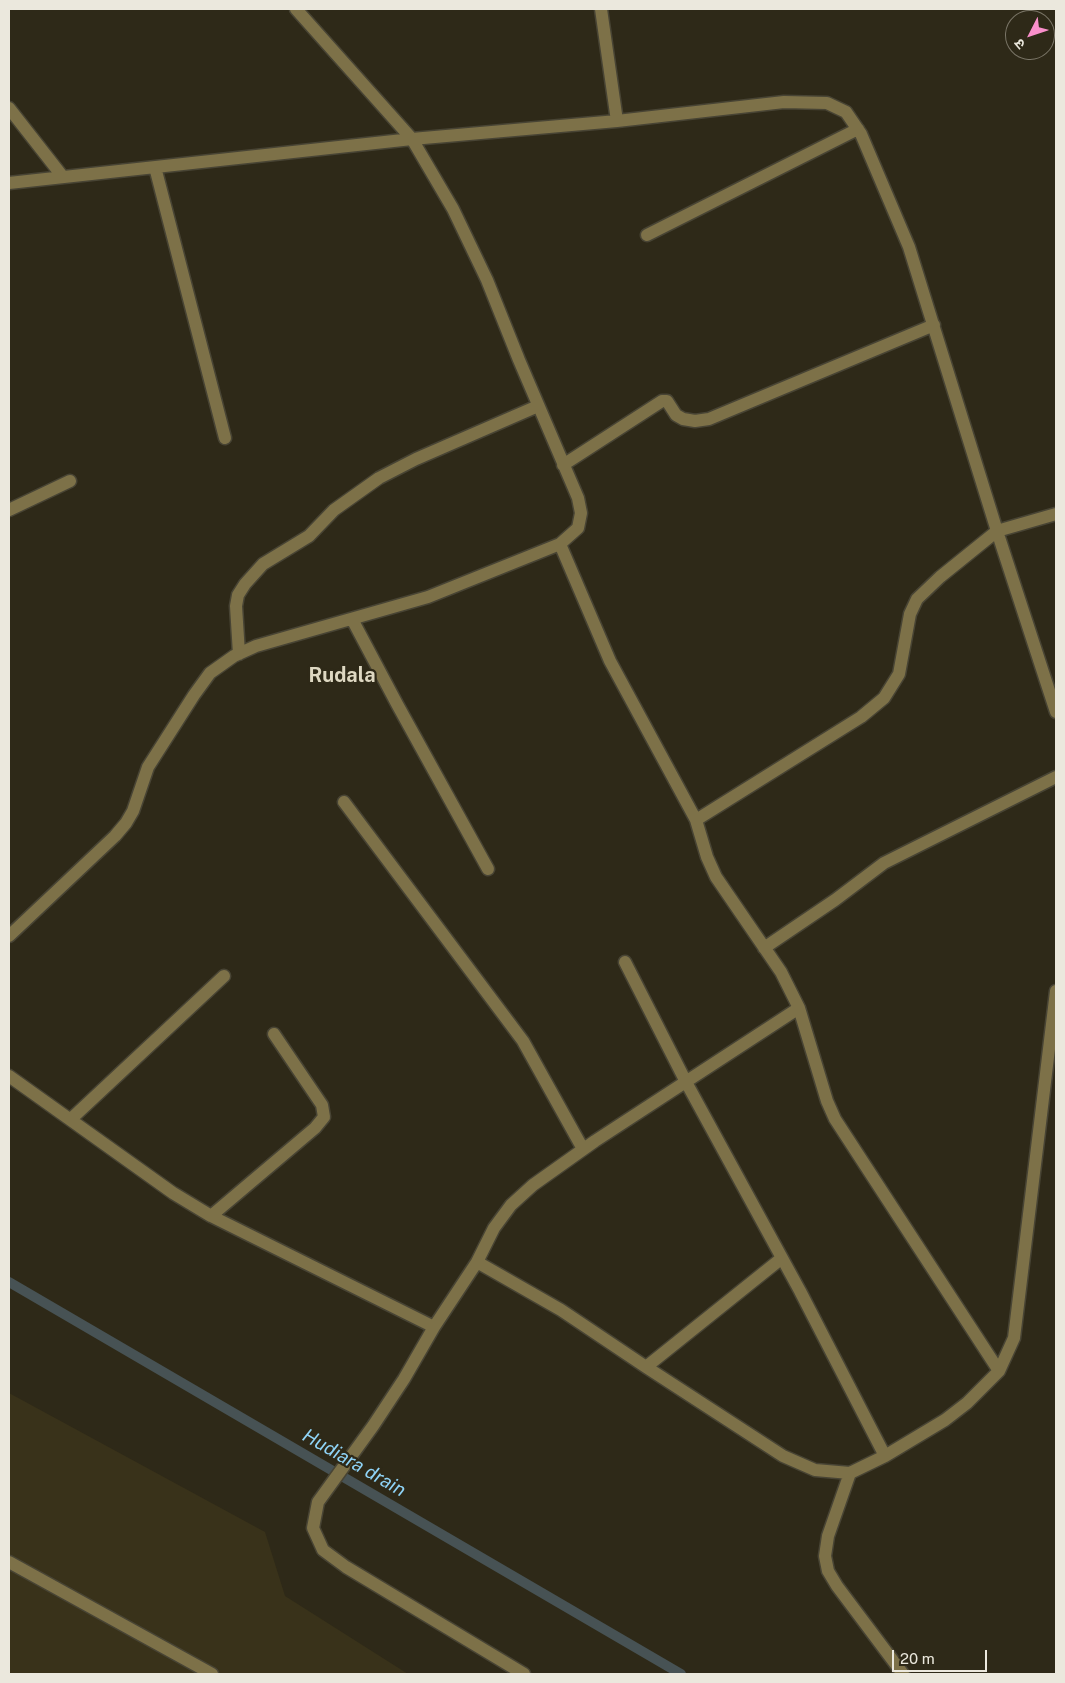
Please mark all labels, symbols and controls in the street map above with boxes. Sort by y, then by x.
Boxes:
north arrow [1005,10,1055,60]
text: उ [1011,36,1028,53]
district label: Rudala [309,664,375,688]
water label: Hudiara drain [298,1424,410,1502]
scale bar [895,1640,990,1672]
text: 20 m [900,1650,935,1667]

